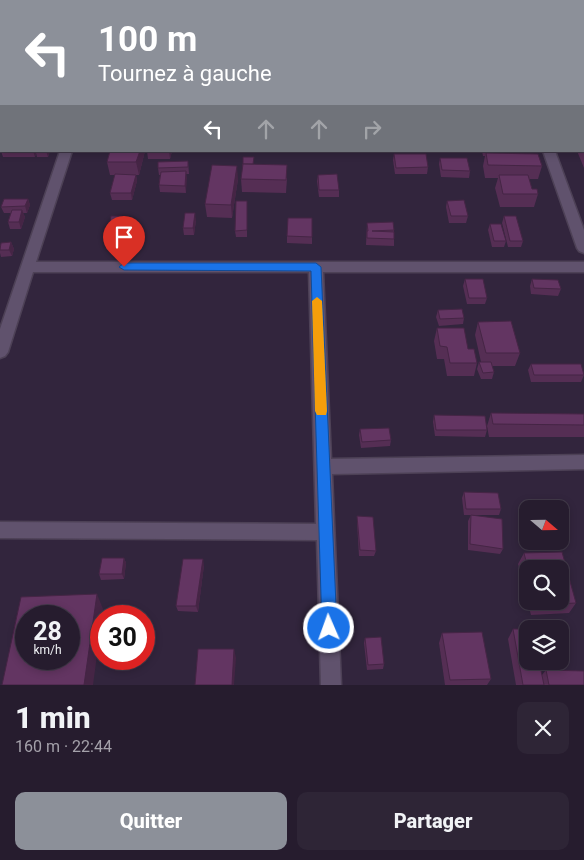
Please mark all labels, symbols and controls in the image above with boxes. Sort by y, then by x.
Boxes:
text: 100 m [98,19,197,60]
icon: left [15,20,80,85]
text: Tournez à gauche [98,61,272,86]
icon: left [199,115,227,143]
icon: ahead [252,115,280,143]
icon: ahead [305,115,333,143]
icon: right [358,115,386,143]
pin [103,216,145,267]
icon: arrive [110,223,138,251]
north arrow [519,500,569,550]
map controls [519,500,569,670]
button: search [519,560,569,610]
position arrow [302,601,354,653]
speed limit sign: 30 [90,605,155,670]
text: 28 [33,617,62,646]
button: layers [519,620,569,670]
text: km/h [33,643,62,657]
text: 1 min [15,700,91,735]
button: close [517,702,569,754]
text: 160 m · 22:44 [15,737,112,756]
button: Quitter [15,792,287,850]
button: Partager [297,792,569,850]

